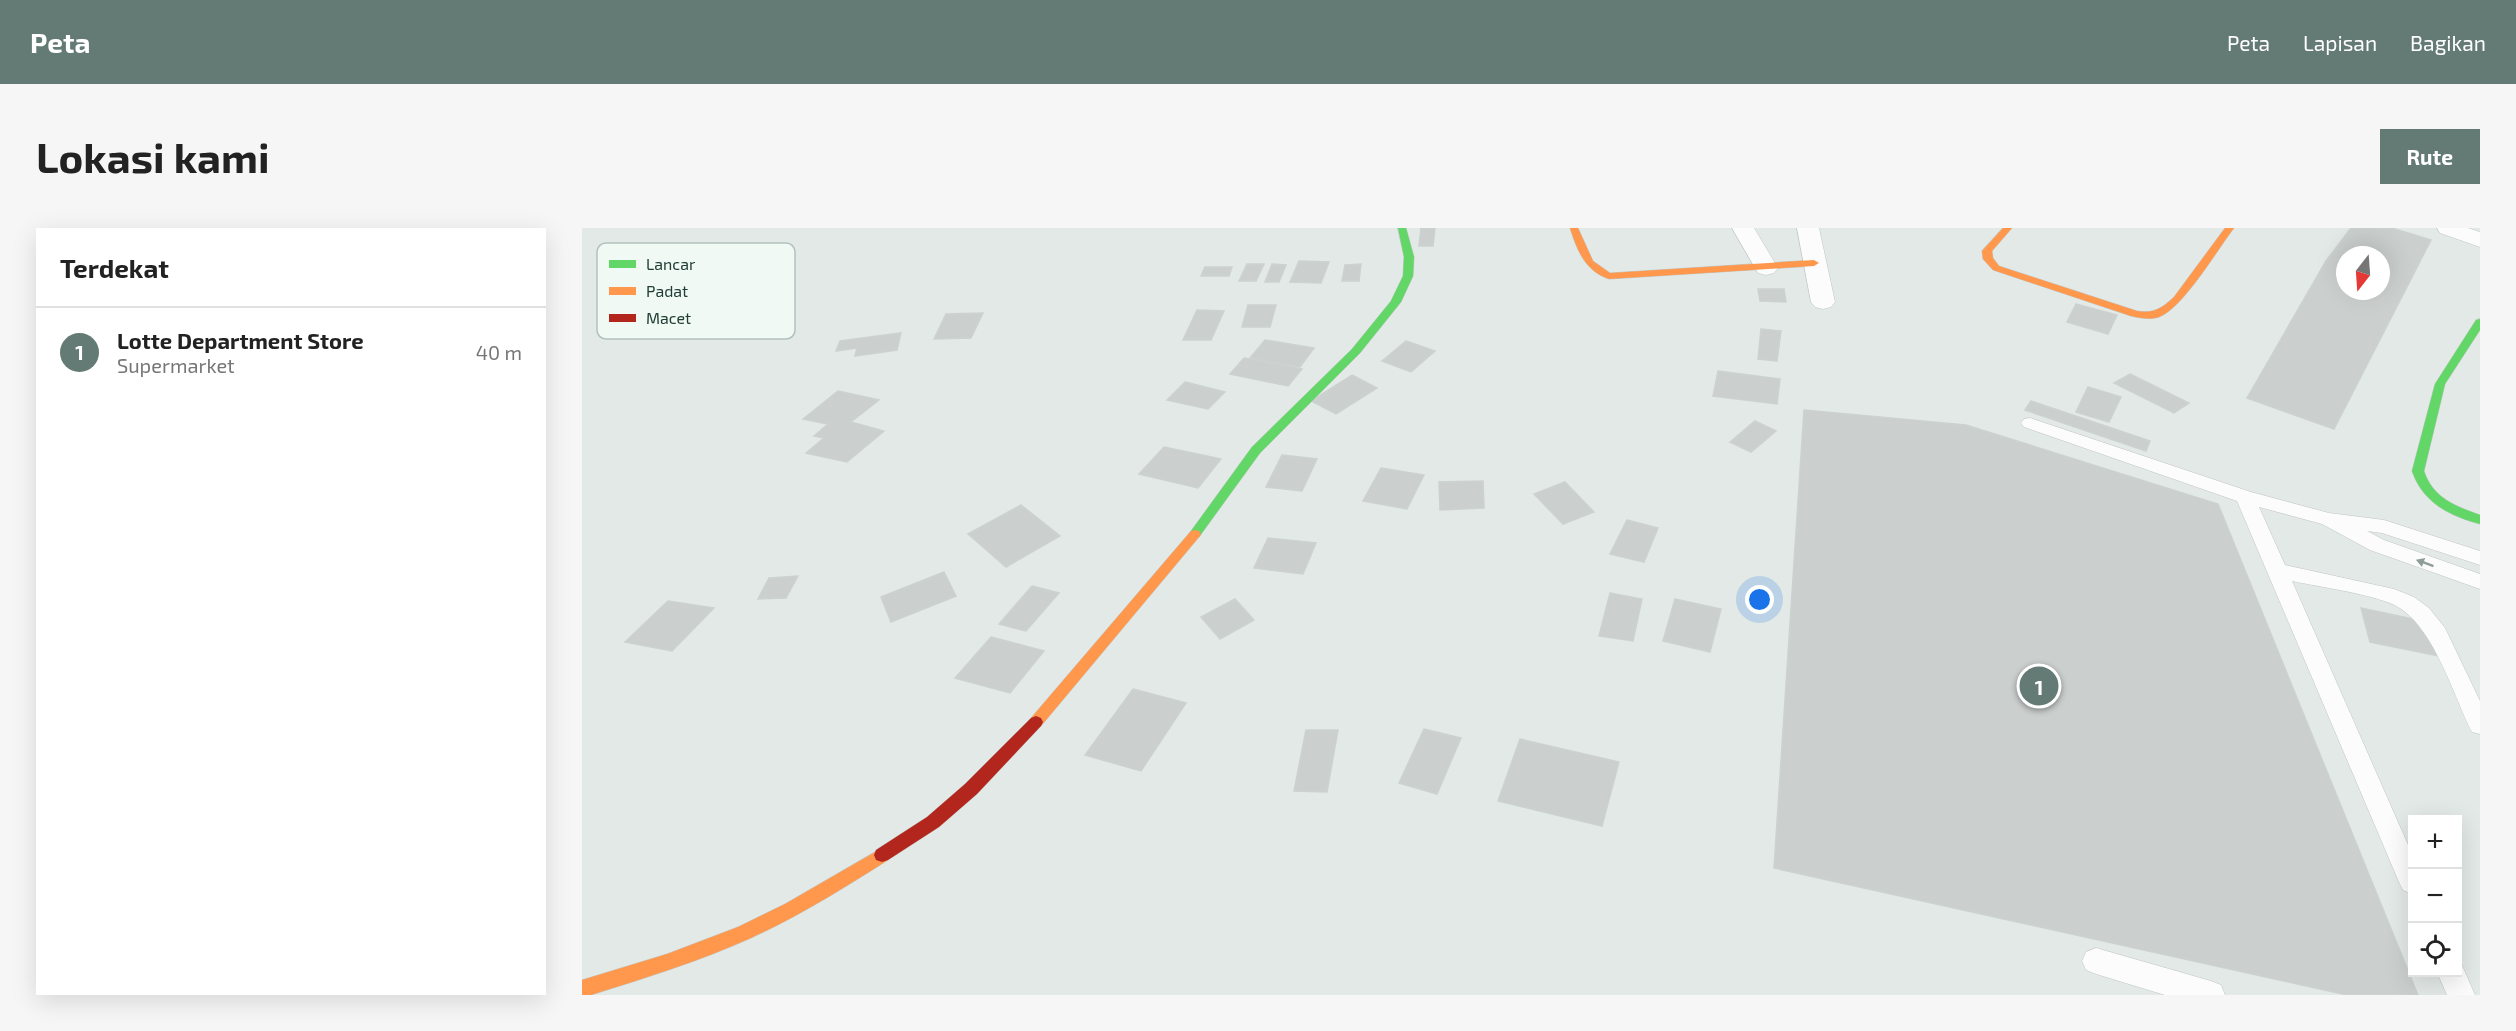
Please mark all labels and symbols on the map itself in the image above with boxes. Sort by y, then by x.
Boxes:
legend [597,243,795,339]
north arrow [2336,246,2390,300]
text: Lancar [646,254,696,273]
text: Padat [646,281,688,300]
text: Macet [646,308,691,327]
one-way arrow [2416,557,2434,567]
your location [1745,585,1774,614]
pin: 1 [2020,664,2058,708]

